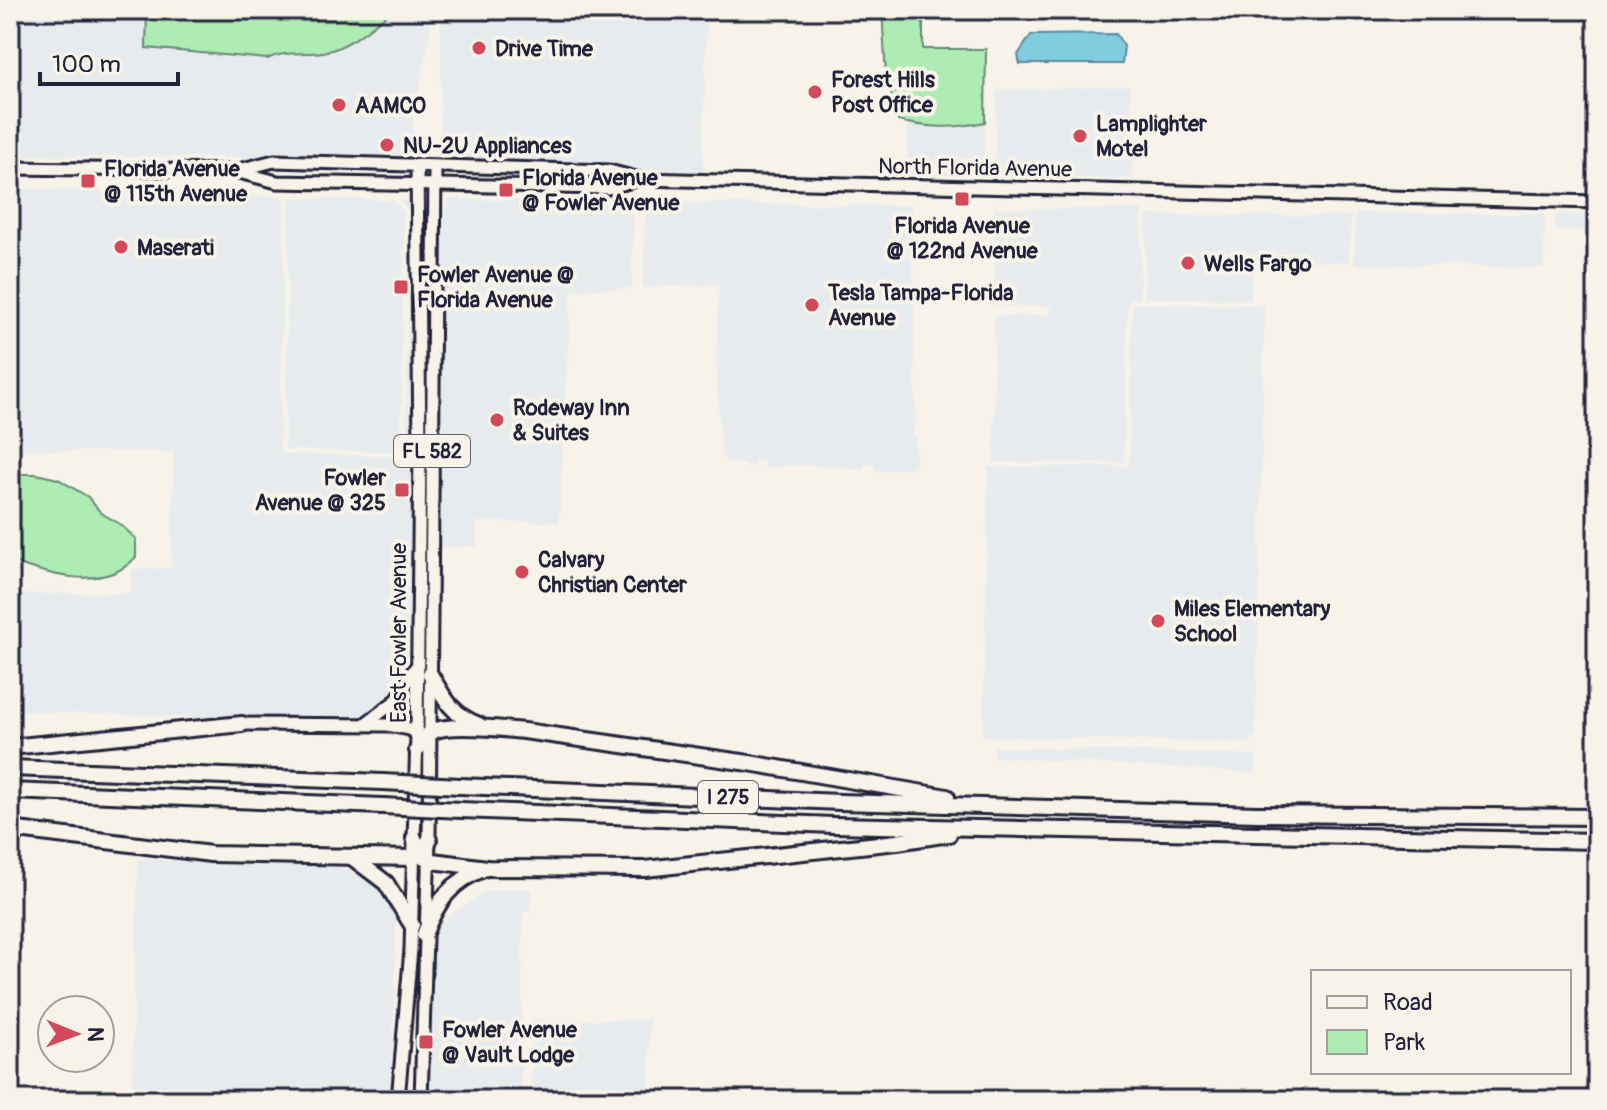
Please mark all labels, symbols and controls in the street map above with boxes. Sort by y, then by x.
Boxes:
place label: Drive Time [495,35,594,63]
scale bar [40,36,178,86]
marker: Drive Time [470,39,488,57]
text: 100 m [52,50,121,79]
place label: Forest Hills Post Office [831,66,935,119]
marker: Forest Hills Post Office [806,83,824,101]
place label: AAMCO [355,92,426,120]
marker: AAMCO [330,96,348,114]
place label: Lamplighter Motel [1096,110,1208,163]
marker: Lamplighter Motel [1071,127,1089,145]
place label: NU-2U Appliances [403,132,572,160]
marker: NU-2U Appliances [378,136,396,154]
street label: North Florida Avenue [878,152,1072,184]
place label: Florida Avenue @ 115th Avenue [104,155,248,208]
place label: Florida Avenue @ Fowler Avenue [522,164,680,217]
marker: Florida Avenue @ 115th Avenue [79,172,97,190]
marker: Florida Avenue @ Fowler Avenue [497,181,515,199]
marker: Florida Avenue @ 122nd Avenue [953,190,971,208]
place label: Florida Avenue @ 122nd Avenue [886,212,1039,265]
place label: Maserati [137,234,214,262]
marker: Maserati [112,238,130,256]
place label: Wells Fargo [1204,250,1312,278]
marker: Wells Fargo [1179,254,1197,272]
place label: Fowler Avenue @ Florida Avenue [417,261,574,314]
marker: Fowler Avenue @ Florida Avenue [392,278,410,296]
place label: Tesla Tampa-Florida Avenue [827,279,1014,332]
marker: Tesla Tampa-Florida Avenue [803,296,821,314]
place label: Rodeway Inn & Suites [513,394,630,447]
marker: Rodeway Inn & Suites [488,411,506,429]
road number: FL 582 [394,435,470,467]
place label: Fowler Avenue @ 325 [255,464,387,517]
marker: Fowler Avenue @ 325 [393,481,411,499]
street label: East Fowler Avenue [385,543,413,723]
place label: Calvary Christian Center [538,546,688,599]
marker: Calvary Christian Center [513,563,531,581]
place label: Miles Elementary School [1174,595,1331,648]
marker: Miles Elementary School [1149,612,1167,630]
road number: I 275 [698,781,758,813]
legend [1311,970,1571,1074]
text: Road [1383,988,1433,1017]
north arrow [36,994,116,1074]
place label: Fowler Avenue @ Vault Lodge [442,1016,578,1069]
text: N [81,1027,109,1042]
text: Park [1383,1028,1425,1057]
marker: Fowler Avenue @ Vault Lodge [417,1033,435,1051]

